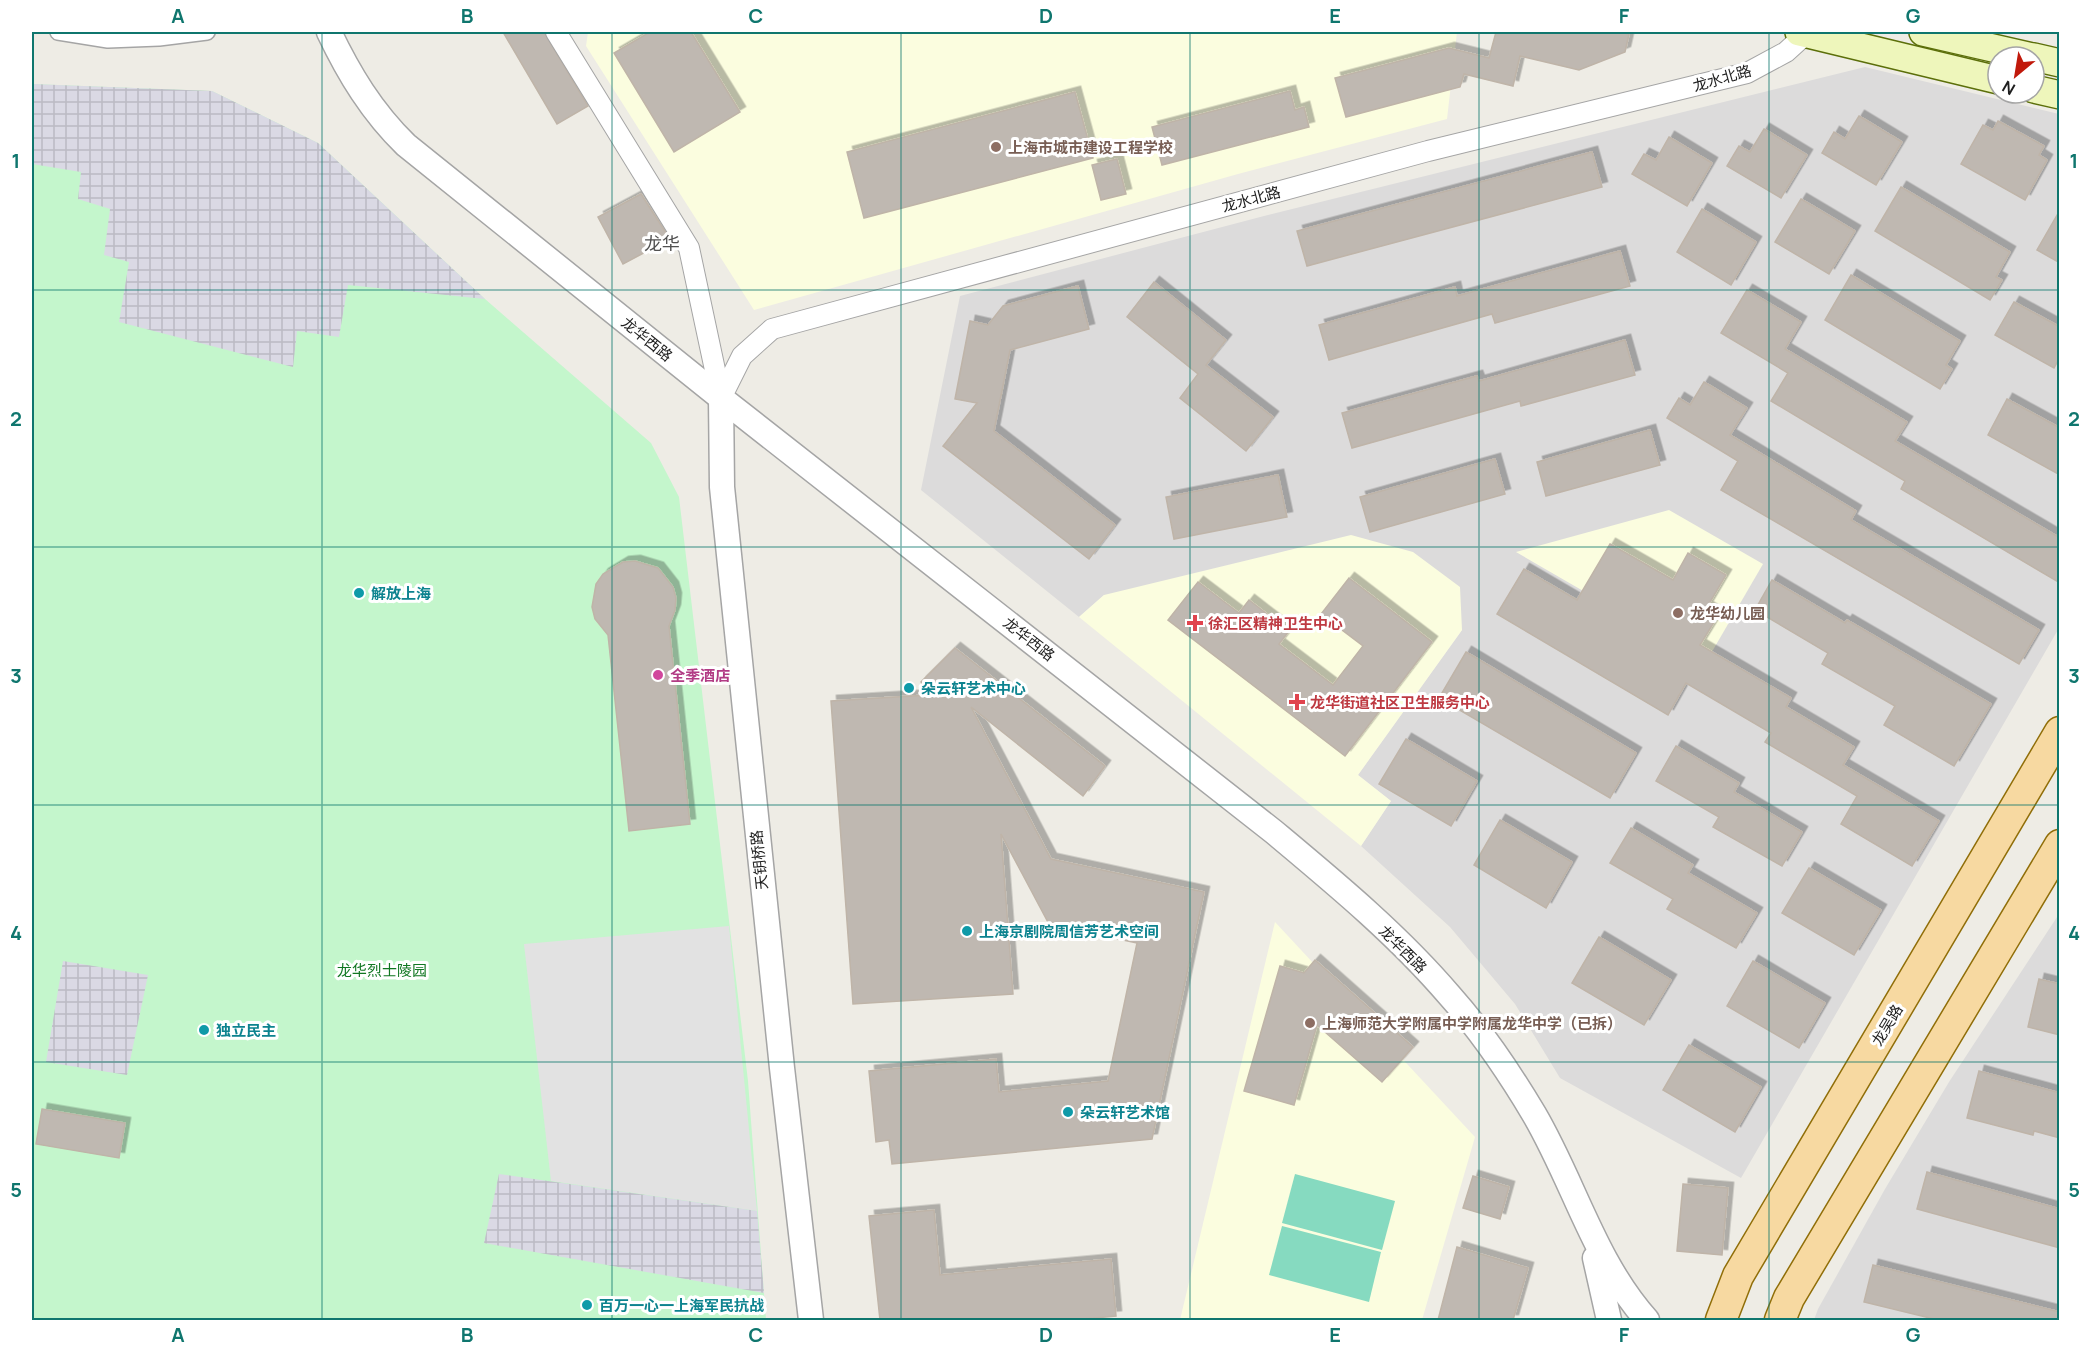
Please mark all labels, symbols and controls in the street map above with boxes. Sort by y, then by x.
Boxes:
text: A [171,2,185,29]
text: B [461,2,474,29]
text: C [749,2,763,29]
text: D [1039,2,1053,29]
text: E [1329,2,1341,29]
text: F [1619,2,1630,29]
text: G [1906,2,1921,29]
north arrow [1986,45,2046,105]
street label: 龙水北路 [1690,60,1754,96]
text: N [1998,76,2019,100]
place label: 上海市城市建设工程学校 [1008,137,1173,158]
marker: 上海市城市建设工程学校 [989,140,1003,154]
text: 1 [12,147,20,174]
text: 1 [2070,147,2078,174]
street label: 龙水北路 [1219,181,1283,217]
district label: 龙华 [644,231,680,255]
street label: 龙华西路 [617,312,677,366]
text: 2 [10,405,22,432]
text: 2 [2068,405,2080,432]
place label: 解放上海 [371,583,431,604]
marker: 解放上海 [352,586,366,600]
place label: 龙华幼儿园 [1690,603,1765,624]
marker: 龙华幼儿园 [1671,606,1685,620]
street label: 龙华西路 [999,612,1059,666]
place label: 徐汇区精神卫生中心 [1208,613,1343,634]
marker: 徐汇区精神卫生中心 [1186,614,1204,632]
text: 3 [10,662,22,689]
text: 3 [2068,662,2080,689]
place label: 全季酒店 [670,665,730,686]
marker: 全季酒店 [651,668,665,682]
place label: 朵云轩艺术中心 [921,678,1026,699]
marker: 朵云轩艺术中心 [902,681,916,695]
place label: 龙华街道社区卫生服务中心 [1310,692,1490,713]
marker: 龙华街道社区卫生服务中心 [1288,693,1306,711]
street label: 天钥桥路 [745,829,773,891]
text: 4 [10,919,22,946]
text: 4 [2068,919,2080,946]
street label: 龙华西路 [1374,920,1432,978]
place label: 上海京剧院周信芳艺术空间 [979,921,1159,942]
marker: 上海京剧院周信芳艺术空间 [960,924,974,938]
park label: 龙华烈士陵园 [337,960,427,981]
street label: 龙吴路 [1866,1000,1908,1050]
place label: 上海师范大学附属中学附属龙华中学（已拆） [1322,1013,1622,1034]
marker: 上海师范大学附属中学附属龙华中学（已拆） [1303,1016,1317,1030]
place label: 独立民主 [216,1020,276,1041]
marker: 独立民主 [197,1023,211,1037]
place label: 朵云轩艺术馆 [1080,1102,1170,1123]
marker: 朵云轩艺术馆 [1061,1105,1075,1119]
text: 5 [10,1176,22,1203]
text: 5 [2068,1176,2080,1203]
place label: 百万一心一上海军民抗战 [599,1295,764,1316]
marker: 百万一心一上海军民抗战 [580,1298,594,1312]
text: A [171,1321,185,1348]
text: B [461,1321,474,1348]
text: C [749,1321,763,1348]
text: D [1039,1321,1053,1348]
text: E [1329,1321,1341,1348]
text: F [1619,1321,1630,1348]
text: G [1906,1321,1921,1348]

